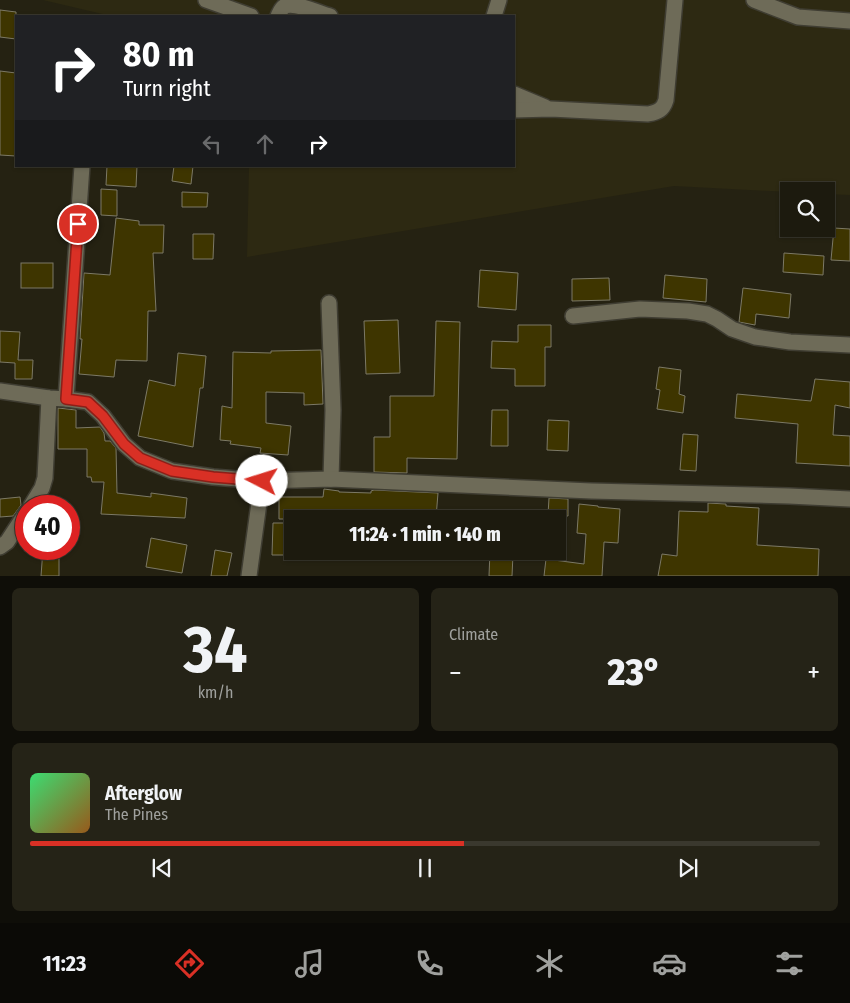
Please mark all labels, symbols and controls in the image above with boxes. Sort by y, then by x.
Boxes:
text: 80 m [123,33,195,75]
icon: right [40,35,105,100]
text: Turn right [123,75,211,102]
icon: left [198,130,226,158]
icon: ahead [251,130,279,158]
icon: right [304,130,332,158]
map controls [780,182,835,237]
button: search [780,182,835,237]
pin [57,203,99,245]
icon: arrive [64,210,92,238]
position arrow [235,454,287,506]
speed limit sign: 40 [15,495,80,560]
text: 11:24 · 1 min · 140 m [349,523,501,546]
text: 34 [183,611,248,689]
text: Climate [449,625,498,644]
text: 23° [608,649,661,695]
text: − [449,656,462,689]
text: + [807,656,820,689]
text: km/h [198,683,233,702]
text: Afterglow [105,782,182,805]
text: The Pines [105,805,168,824]
icon: previous [148,854,176,882]
icon: pause [411,854,439,882]
icon: next [674,854,702,882]
icon: directions [172,946,207,981]
icon: music [292,946,327,981]
icon: phone [412,946,447,981]
icon: climate [532,946,567,981]
icon: car [652,946,687,981]
icon: filters [772,946,807,981]
text: 11:23 [43,950,86,977]

